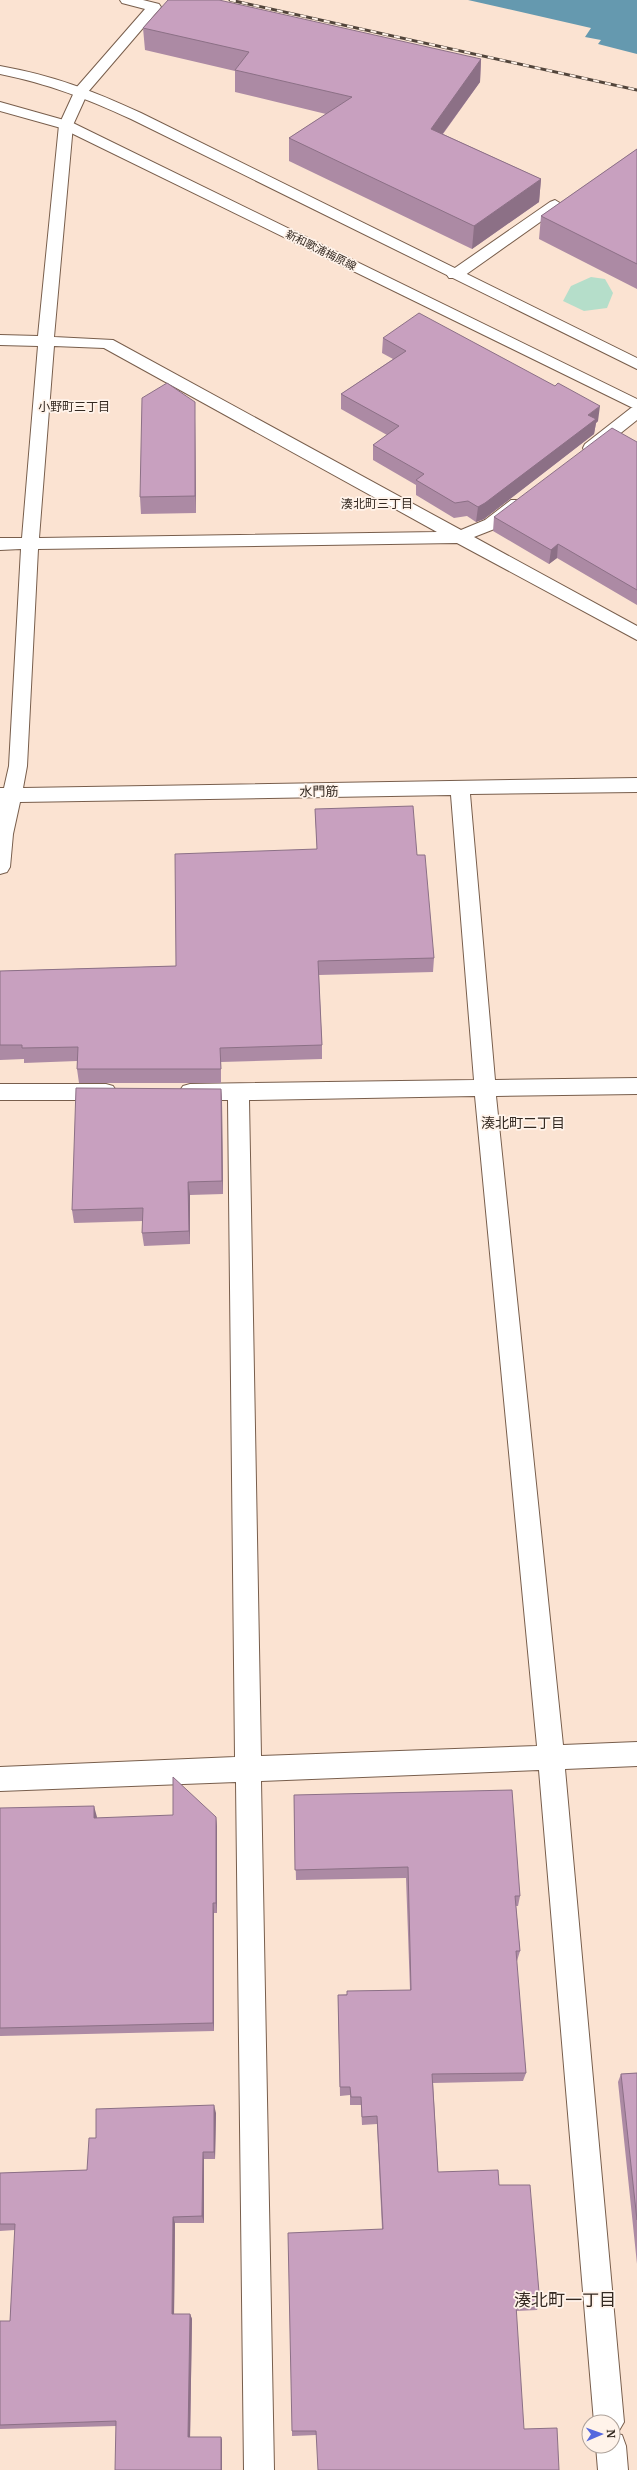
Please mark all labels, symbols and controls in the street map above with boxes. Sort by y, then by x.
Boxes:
street label: 新和歌浦梅原線 [283,227,359,273]
district label: 小野町三丁目 [38,399,110,414]
district label: 湊北町三丁目 [341,496,413,511]
street label: 水門筋 [299,783,339,800]
district label: 湊北町二丁目 [481,1114,565,1132]
district label: 湊北町一丁目 [514,2289,616,2311]
north arrow [581,2414,621,2454]
text: N [604,2429,618,2439]

